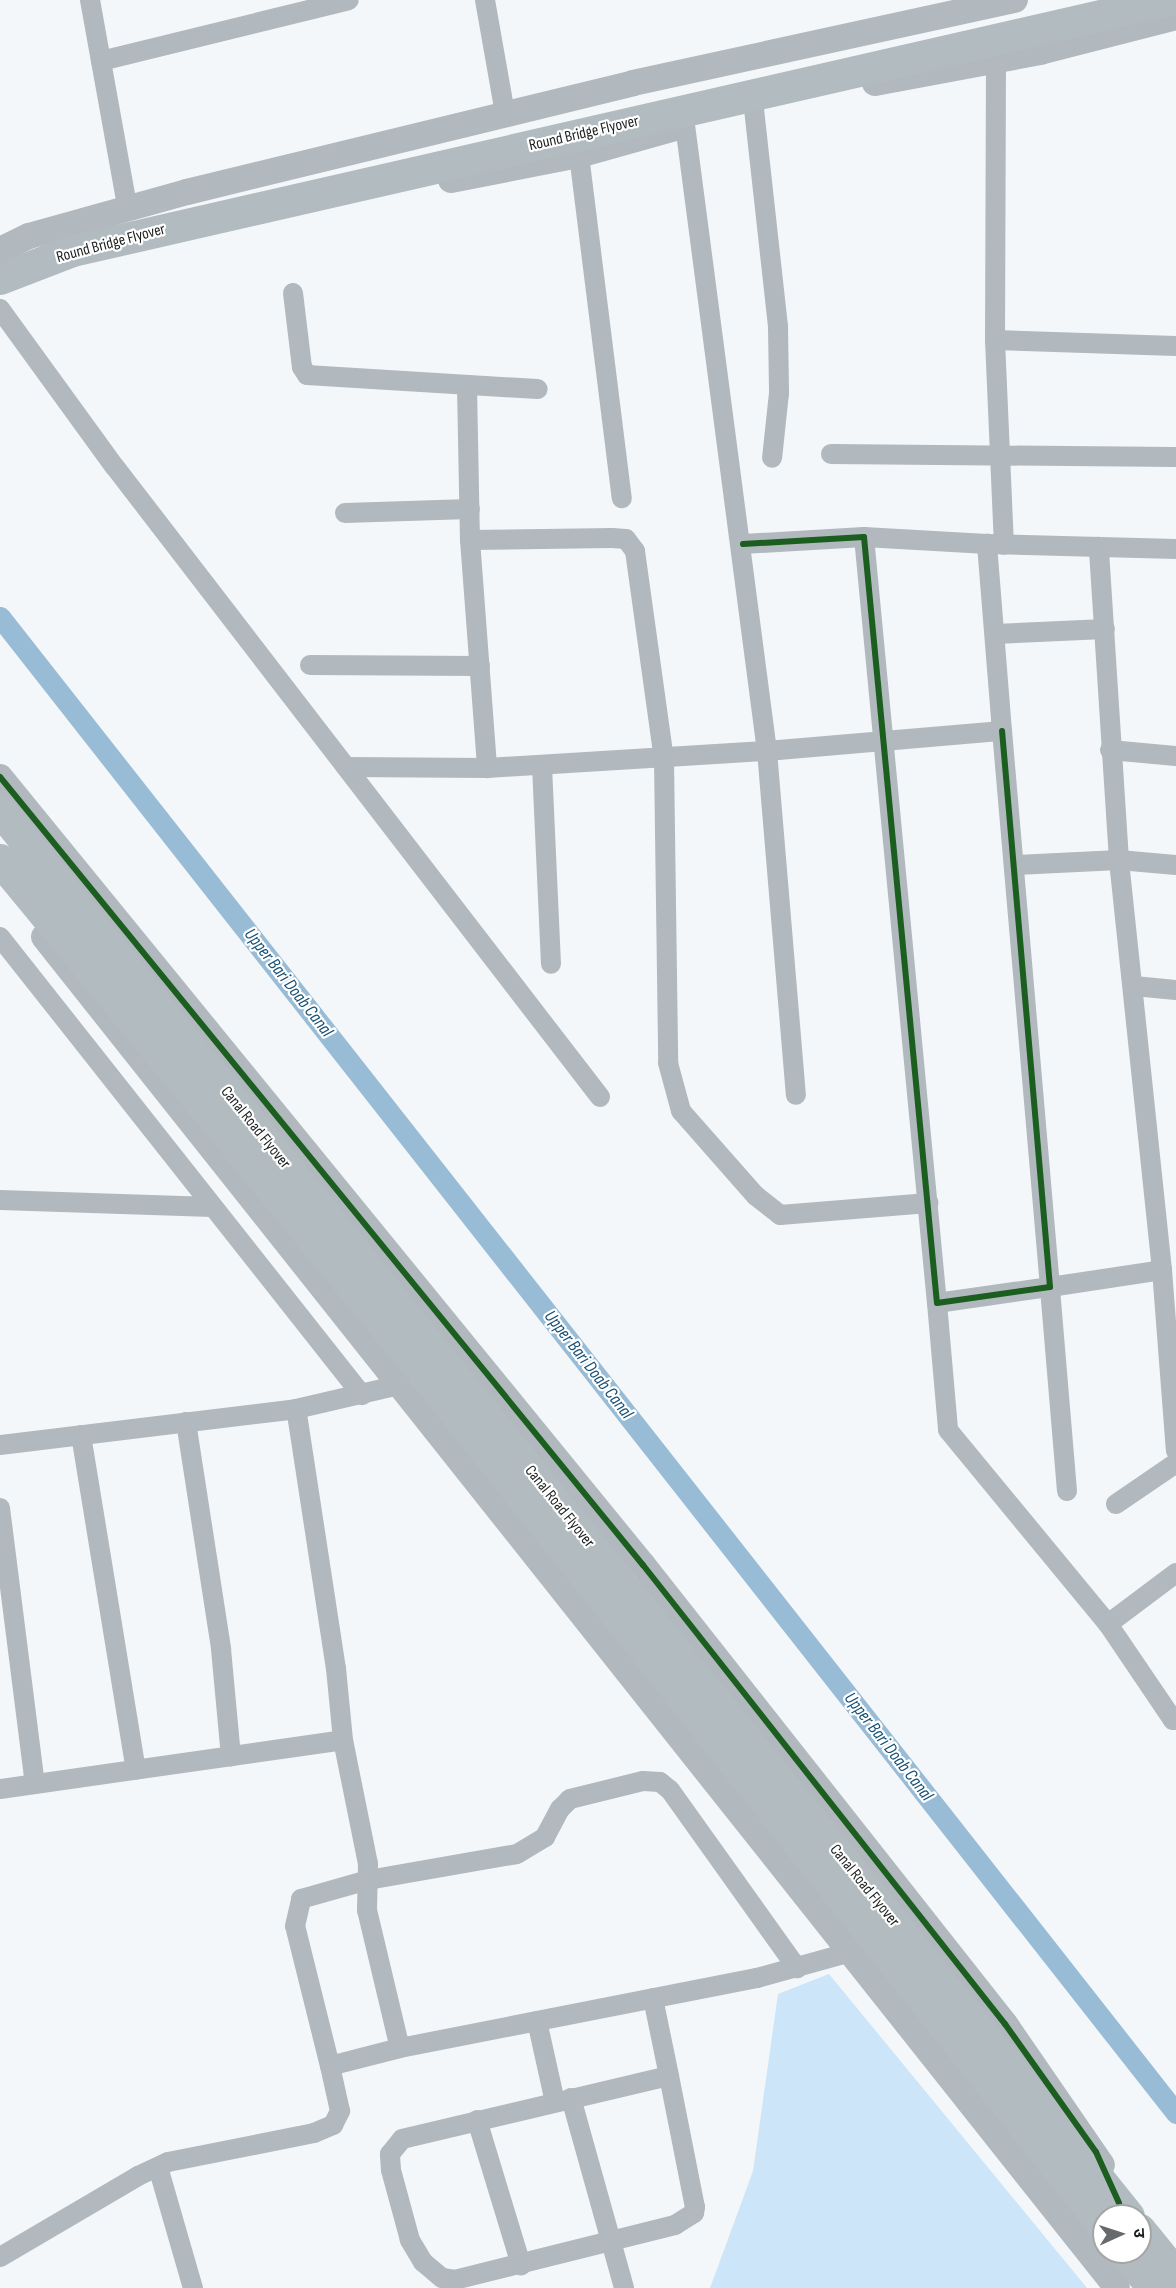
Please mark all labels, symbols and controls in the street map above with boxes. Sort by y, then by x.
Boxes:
street label: Round Bridge Flyover [527,112,641,156]
street label: Round Bridge Flyover [54,220,168,268]
water label: Upper Bari Doab Canal [239,924,337,1042]
street label: Canal Road Flyover [216,1083,294,1173]
water label: Upper Bari Doab Canal [539,1306,637,1424]
street label: Canal Road Flyover [520,1462,598,1552]
water label: Upper Bari Doab Canal [839,1688,937,1806]
street label: Canal Road Flyover [825,1841,903,1931]
north arrow [1092,2204,1152,2264]
text: उ [1129,2228,1148,2238]

